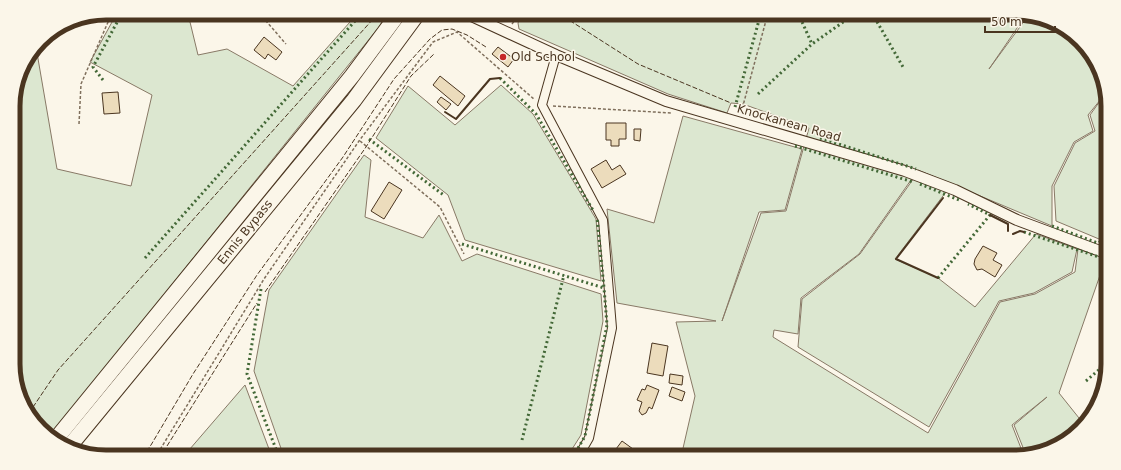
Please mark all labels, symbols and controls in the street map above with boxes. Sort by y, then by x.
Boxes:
scale bar [985,8,1055,34]
text: 50 m [991,15,1022,29]
place label: Old School [511,50,575,64]
marker: Old School [498,52,508,62]
street label: Knockanean Road [735,101,843,145]
street label: Ennis Bypass [215,197,275,267]

